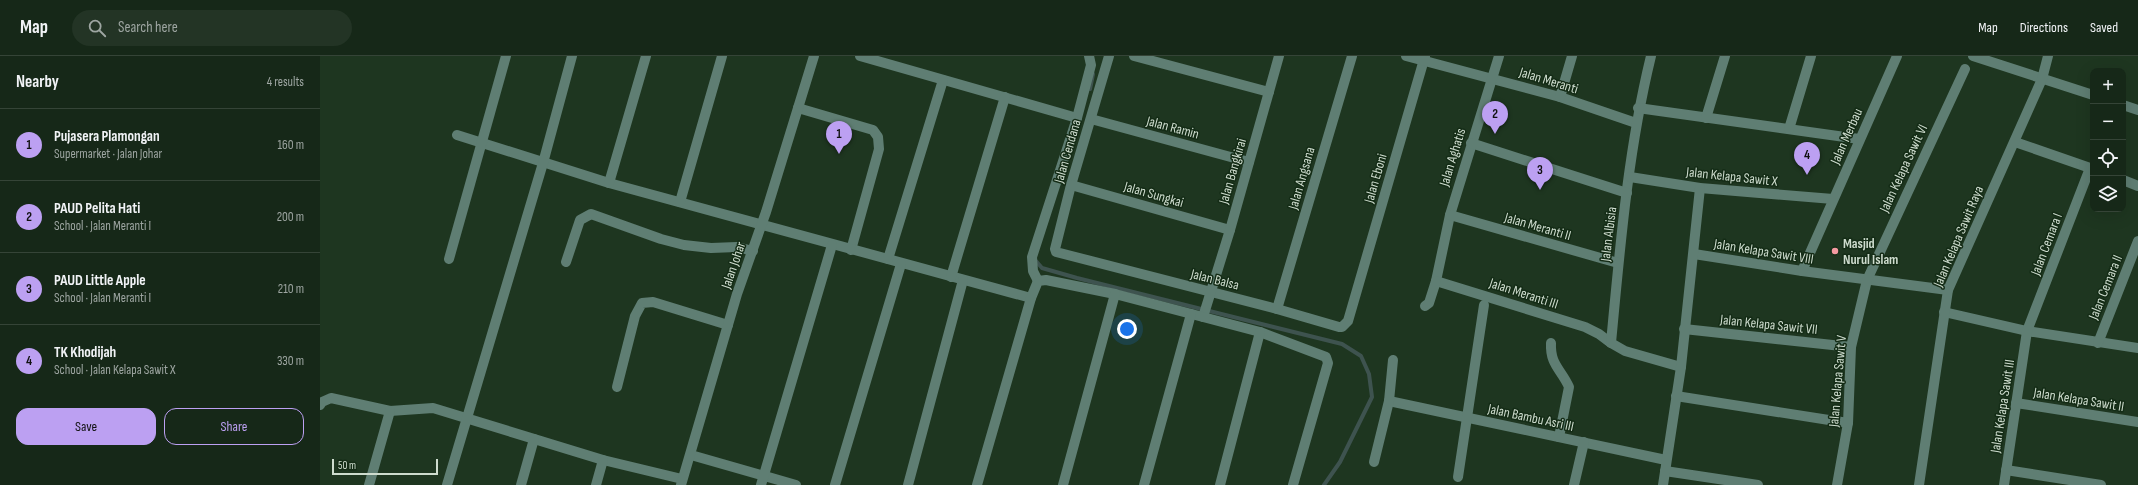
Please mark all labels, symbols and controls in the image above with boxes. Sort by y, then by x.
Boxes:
search box [72,10,352,46]
text: Map [20,16,48,39]
icon: search [86,17,108,39]
text: Search here [118,18,178,37]
text: Map [1978,19,1998,36]
text: Directions [2020,19,2068,36]
text: Saved [2090,19,2118,36]
street label: Jalan Meranti [1516,63,1580,97]
map controls [2090,68,2126,212]
button: + [2090,68,2126,104]
text: Nearby [16,72,59,92]
text: 4 results [267,74,304,90]
pin: 2 [1482,101,1508,134]
button: − [2090,104,2126,140]
street label: Jalan Merbau [1826,105,1866,168]
street label: Jalan Ramin [1144,112,1201,143]
street label: Jalan Cendana [1050,117,1085,186]
pin: 1 [826,121,852,154]
street label: Jalan Kelapa Sawit VI [1875,122,1931,216]
street label: Jalan Aghatis [1435,126,1469,189]
text: Pujasera Plamongan [54,127,160,146]
street label: Jalan Bangkirai [1215,136,1250,207]
text: 1 [26,137,32,153]
text: 160 m [278,137,304,153]
button: locate [2090,140,2126,176]
pin: 4 [1794,142,1820,175]
street label: Jalan Angsana [1284,145,1318,212]
text: Supermarket · Jalan Johar [54,146,162,162]
street label: Jalan Eboni [1360,152,1391,206]
pin: 3 [1527,157,1553,190]
street label: Jalan Kelapa Sawit X [1684,163,1779,190]
button: layers [2090,176,2126,212]
street label: Jalan Sungkai [1121,178,1186,211]
street label: Jalan Kelapa Sawit Raya [1929,183,1987,290]
text: PAUD Pelita Hati [54,199,140,218]
street label: Jalan Albisia [1597,206,1620,263]
text: 2 [26,209,32,225]
text: 200 m [277,209,304,225]
street label: Jalan Meranti II [1502,209,1573,244]
street label: Jalan Cemara I [2026,211,2066,279]
text: School · Jalan Meranti I [54,218,151,234]
street label: Jalan Kelapa Sawit VIII [1712,235,1815,268]
place label: Masjid Nurul Islam [1843,235,1898,268]
street label: Jalan Johar [717,239,749,292]
marker: Masjid Nurul Islam [1830,246,1840,256]
street label: Jalan Cemara II [2084,252,2126,323]
street label: Jalan Balsa [1188,265,1241,294]
text: PAUD Little Apple [54,271,146,290]
street label: Jalan Meranti III [1486,274,1560,313]
text: 3 [26,281,32,297]
text: 210 m [278,281,304,297]
text: School · Jalan Meranti I [54,290,151,306]
street label: Jalan Kelapa Sawit VII [1718,311,1818,338]
your location [1117,319,1137,339]
street label: Jalan Kelapa Sawit V [1825,334,1850,429]
text: TK Khodijah [54,343,116,362]
text: 4 [26,353,32,369]
text: 330 m [277,353,304,369]
street label: Jalan Kelapa Sawit III [1987,358,2018,455]
text: School · Jalan Kelapa Sawit X [54,362,175,378]
street label: Jalan Kelapa Sawit II [2031,384,2125,415]
street label: Jalan Bambu Asri III [1485,400,1575,435]
button: Save [16,408,156,445]
button: Share [164,408,304,445]
scale bar [332,457,438,476]
text: 50 m [338,459,356,472]

